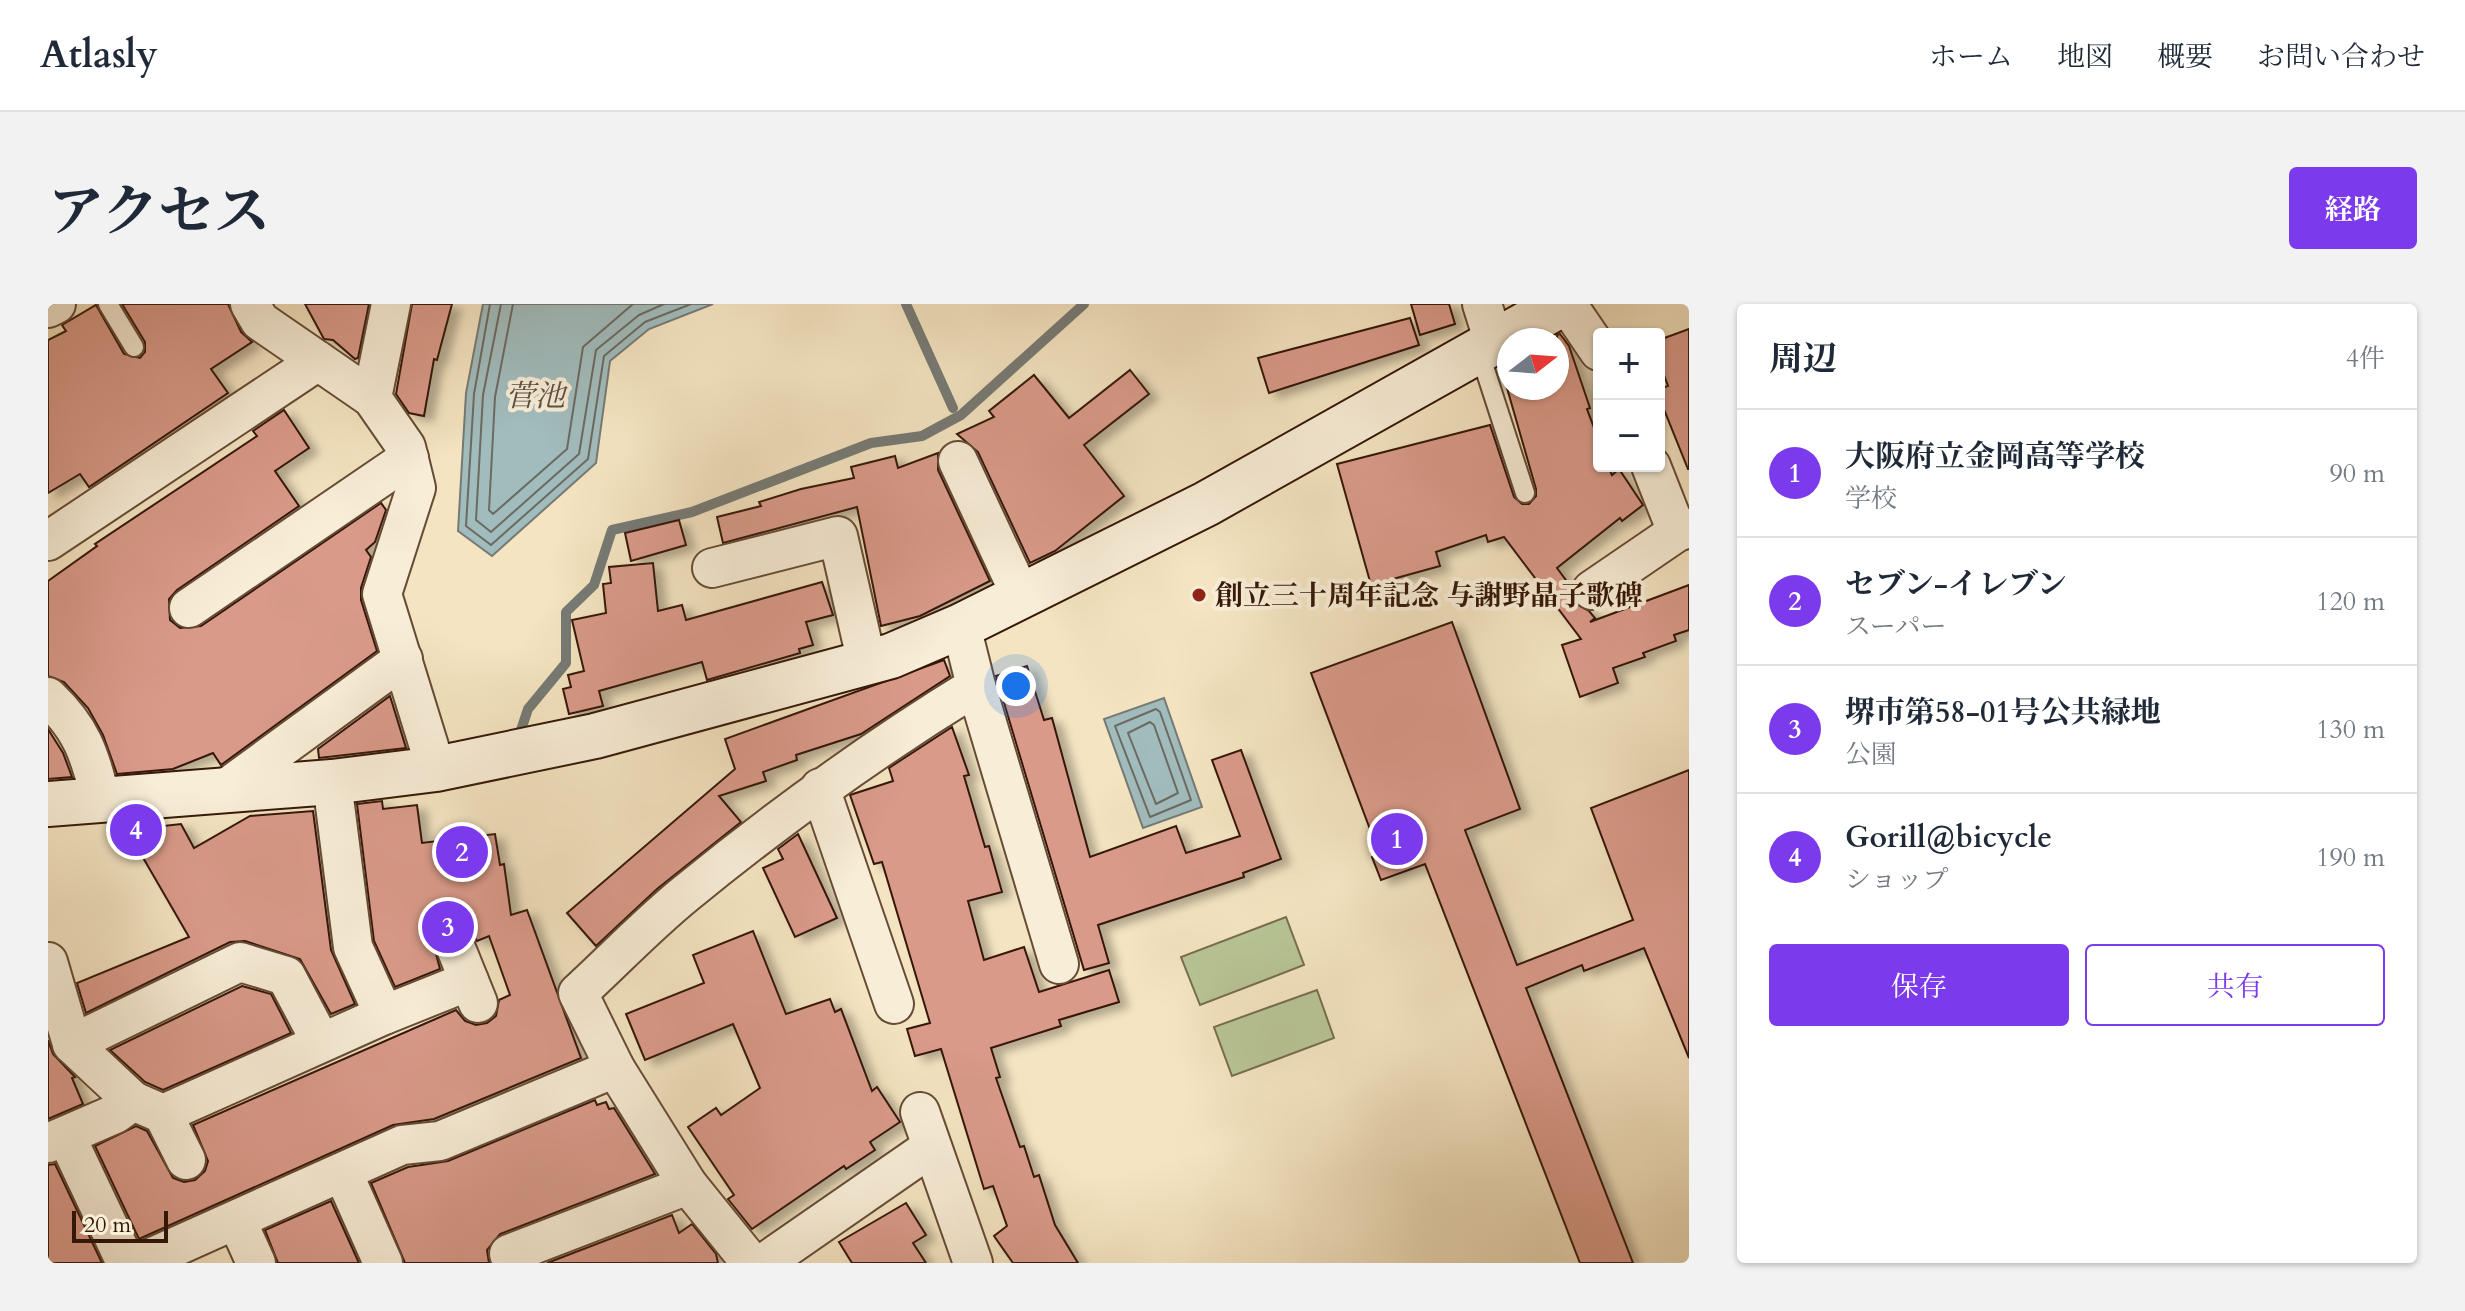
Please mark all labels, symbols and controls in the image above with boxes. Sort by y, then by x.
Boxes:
text: Atlasly [40,29,158,81]
text: ホーム [1929,38,2013,76]
text: 地図 [2057,38,2113,76]
text: 概要 [2157,38,2213,76]
text: お問い合わせ [2257,38,2425,76]
button: 経路 [2289,167,2417,249]
text: アクセス [48,175,270,250]
north arrow [1497,328,1569,400]
map controls [1593,328,1665,472]
button: + [1593,328,1665,400]
text: 周辺 [1769,336,1837,382]
text: 4件 [2346,341,2385,376]
water label: 菅池 [505,376,568,417]
button: − [1593,400,1665,472]
text: 大阪府立金岡高等学校 [1845,436,2145,477]
text: 1 [1788,456,1802,491]
text: 90 m [2329,456,2385,491]
text: 学校 [1845,481,1897,516]
text: セブン-イレブン [1845,564,2067,605]
place label: 創立三十周年記念 与謝野晶子歌碑 [1215,577,1643,615]
text: 2 [1788,584,1802,619]
text: 120 m [2316,584,2385,619]
marker: 創立三十周年記念 与謝野晶子歌碑 [1190,586,1208,604]
text: スーパー [1845,609,1946,644]
your location [996,666,1036,706]
text: 堺市第58-01号公共緑地 [1845,692,2161,733]
text: 3 [1788,712,1802,747]
text: 130 m [2316,712,2385,747]
text: 公園 [1845,737,1897,772]
pin: 4 [110,800,162,860]
pin: 1 [1371,809,1423,869]
text: Gorill@bicycle [1845,817,2052,858]
pin: 2 [436,822,488,882]
text: 4 [1788,840,1802,875]
text: 190 m [2316,840,2385,875]
text: ショップ [1845,862,1948,897]
pin: 3 [422,897,474,957]
button: 保存 [1769,944,2069,1026]
button: 共有 [2085,944,2385,1026]
scale bar [72,1207,168,1243]
text: 20 m [84,1210,131,1240]

